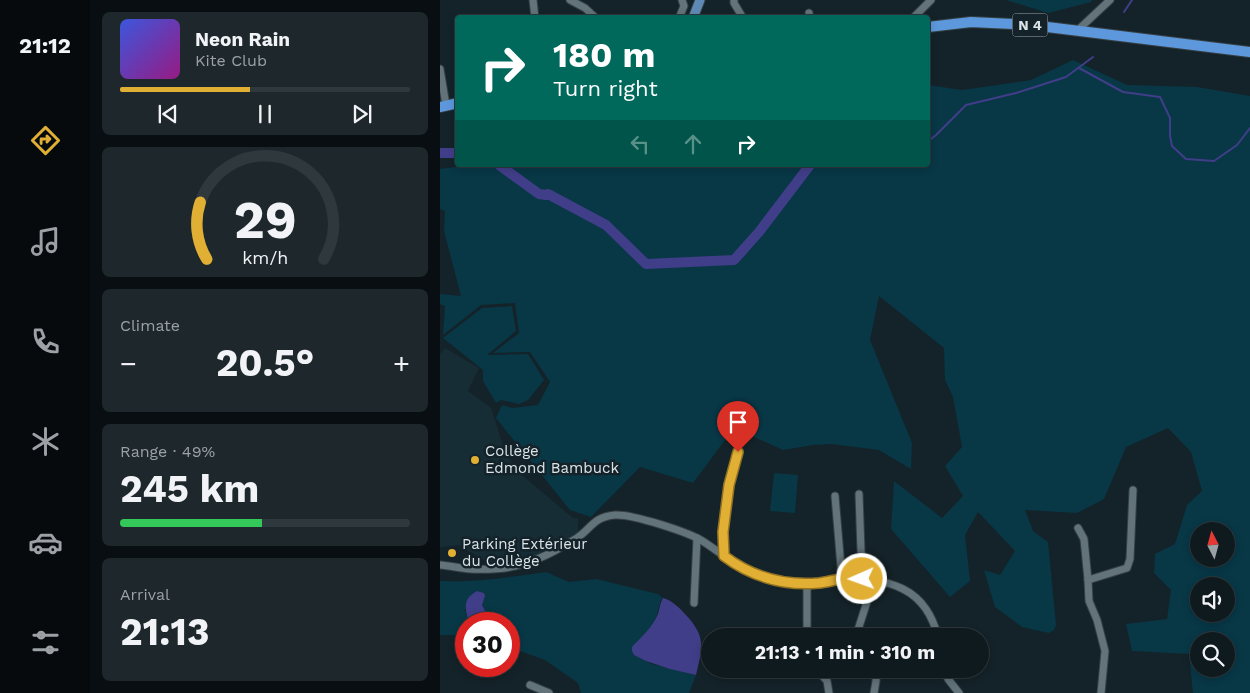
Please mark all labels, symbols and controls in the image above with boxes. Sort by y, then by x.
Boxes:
road number: N 4 [1012,14,1048,36]
text: Neon Rain [195,28,290,51]
text: 21:12 [19,33,71,58]
text: 180 m [553,34,656,76]
icon: right [470,35,535,100]
text: Kite Club [195,51,267,70]
text: Turn right [553,76,658,101]
icon: previous [154,100,182,128]
icon: pause [251,100,279,128]
icon: next [348,100,376,128]
icon: directions [28,123,63,158]
icon: left [626,130,654,158]
icon: ahead [679,130,707,158]
icon: right [732,130,760,158]
text: 29 [233,190,297,251]
icon: music [28,224,63,259]
text: km/h [242,247,288,268]
text: Climate [120,316,180,335]
icon: phone [28,324,63,359]
text: 20.5° [216,341,314,385]
text: − [120,347,137,380]
text: + [393,347,410,380]
pin [717,401,759,452]
icon: arrive [724,408,752,436]
icon: climate [28,424,63,459]
text: Range · 49% [120,442,215,461]
place label: Collège Edmond Bambuck [485,442,619,477]
marker: Collège Edmond Bambuck [469,454,481,466]
text: 245 km [120,467,259,511]
north arrow [1190,522,1235,568]
map controls [1190,522,1235,677]
icon: car [28,525,63,560]
place label: Parking Extérieur du Collège [462,535,587,570]
marker: Parking Extérieur du Collège [446,547,458,559]
position arrow [835,552,887,604]
button: sound [1190,577,1235,622]
text: Arrival [120,585,170,604]
text: 21:13 [120,610,209,654]
speed limit sign: 30 [455,612,520,677]
icon: filters [28,625,63,660]
button: search [1190,632,1235,677]
text: 21:13 · 1 min · 310 m [755,641,935,664]

